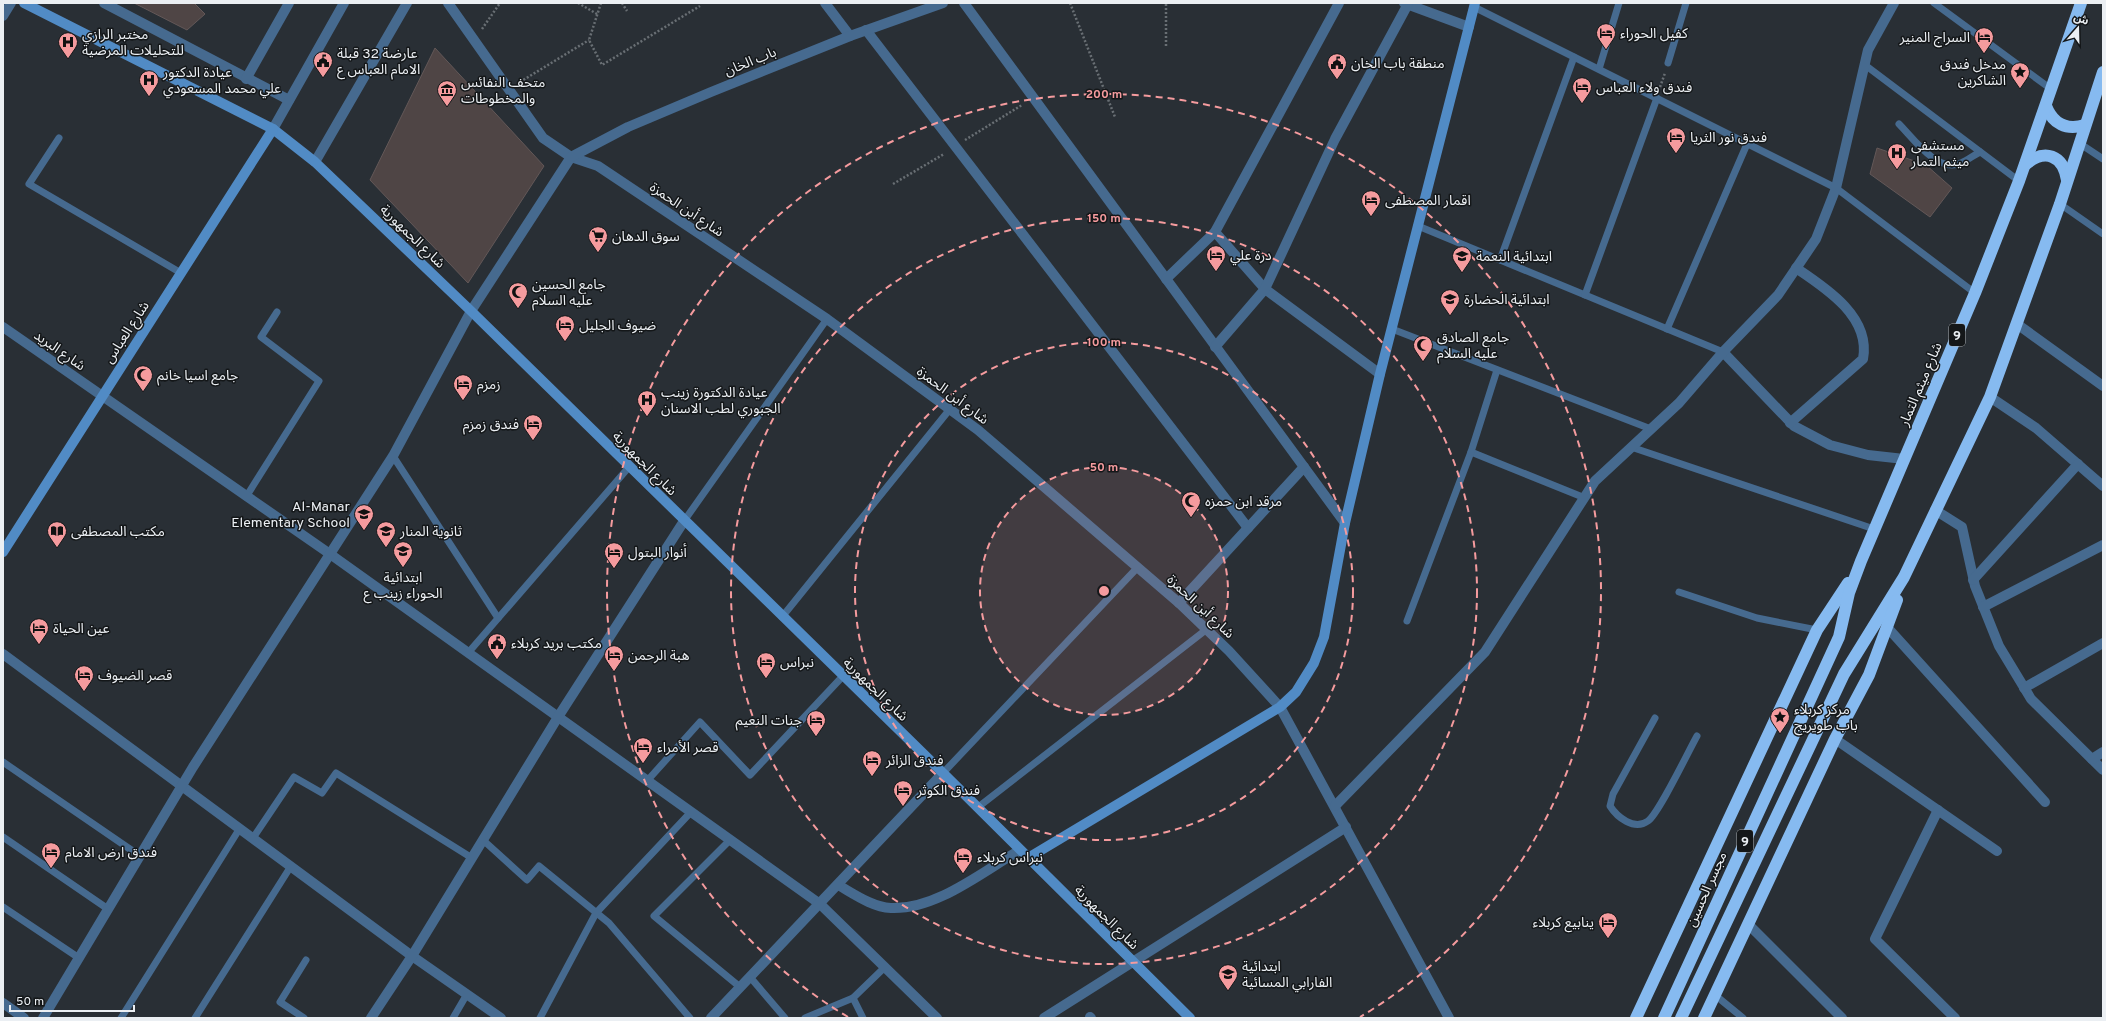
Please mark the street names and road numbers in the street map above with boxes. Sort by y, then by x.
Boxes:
street label: باب الخان [722,44,779,80]
street label: شارع أبن الحمزة [645,178,727,242]
street label: شارع الجمهورية [375,202,448,273]
street label: شارع العباس [101,299,154,368]
road number: 9 [1949,324,1965,346]
street label: شارع البريد [29,327,88,376]
street label: شارع ميثم التمار [1896,340,1948,430]
street label: شارع أبن الحمزة [912,362,993,430]
street label: شارع الجمهورية [608,428,680,500]
street label: شارع أبن الحمزة [1162,570,1238,643]
street label: شارع الجمهورية [838,655,911,726]
road number: 9 [1737,830,1753,852]
street label: مجسر الحسين [1683,850,1731,930]
street label: شارع الجمهورية [1070,882,1142,954]

